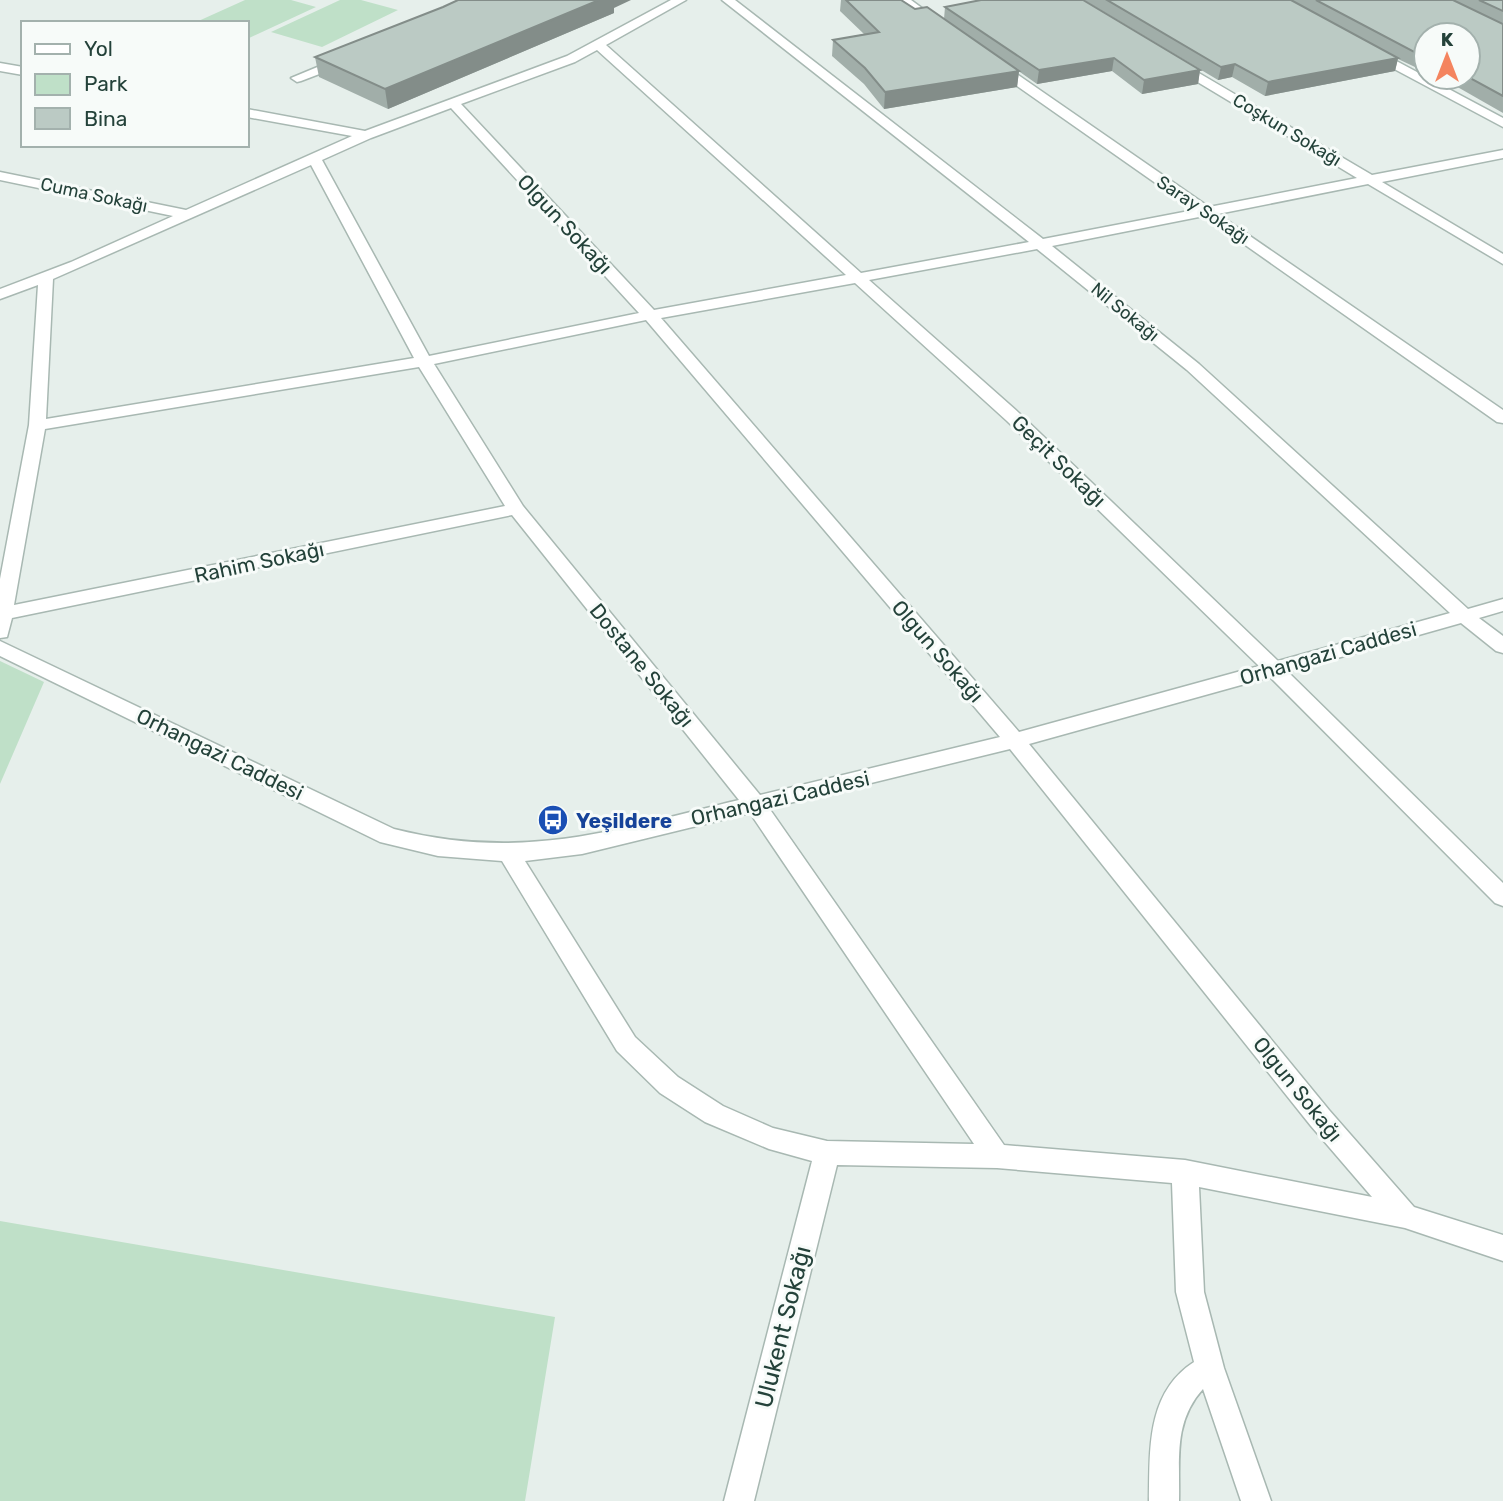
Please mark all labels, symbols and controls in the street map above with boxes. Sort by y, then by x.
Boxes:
legend [21,21,248,147]
north arrow [1412,21,1482,91]
text: K [1441,28,1454,51]
text: Yol [84,36,113,61]
text: Park [84,71,128,96]
street label: Coşkun Sokağı [1229,89,1345,171]
text: Bina [84,106,127,131]
street label: Olgun Sokağı [512,169,618,279]
street label: Saray Sokağı [1152,171,1254,249]
street label: Cuma Sokağı [38,173,150,217]
street label: Nil Sokağı [1086,278,1164,346]
street label: Geçit Sokağı [1007,410,1111,512]
street label: Rahim Sokağı [192,536,326,588]
street label: Olgun Sokağı [887,595,989,707]
street label: Dostane Sokağı [585,598,699,732]
street label: Orhangazi Caddesi [1237,616,1419,690]
street label: Orhangazi Caddesi [133,703,307,805]
street label: Orhangazi Caddesi [688,765,872,831]
bus stop icon: Yeşildere [536,803,570,837]
place label: Yeşildere [576,808,672,833]
street label: Olgun Sokağı [1248,1032,1348,1146]
street label: Ulukent Sokağı [749,1243,817,1411]

